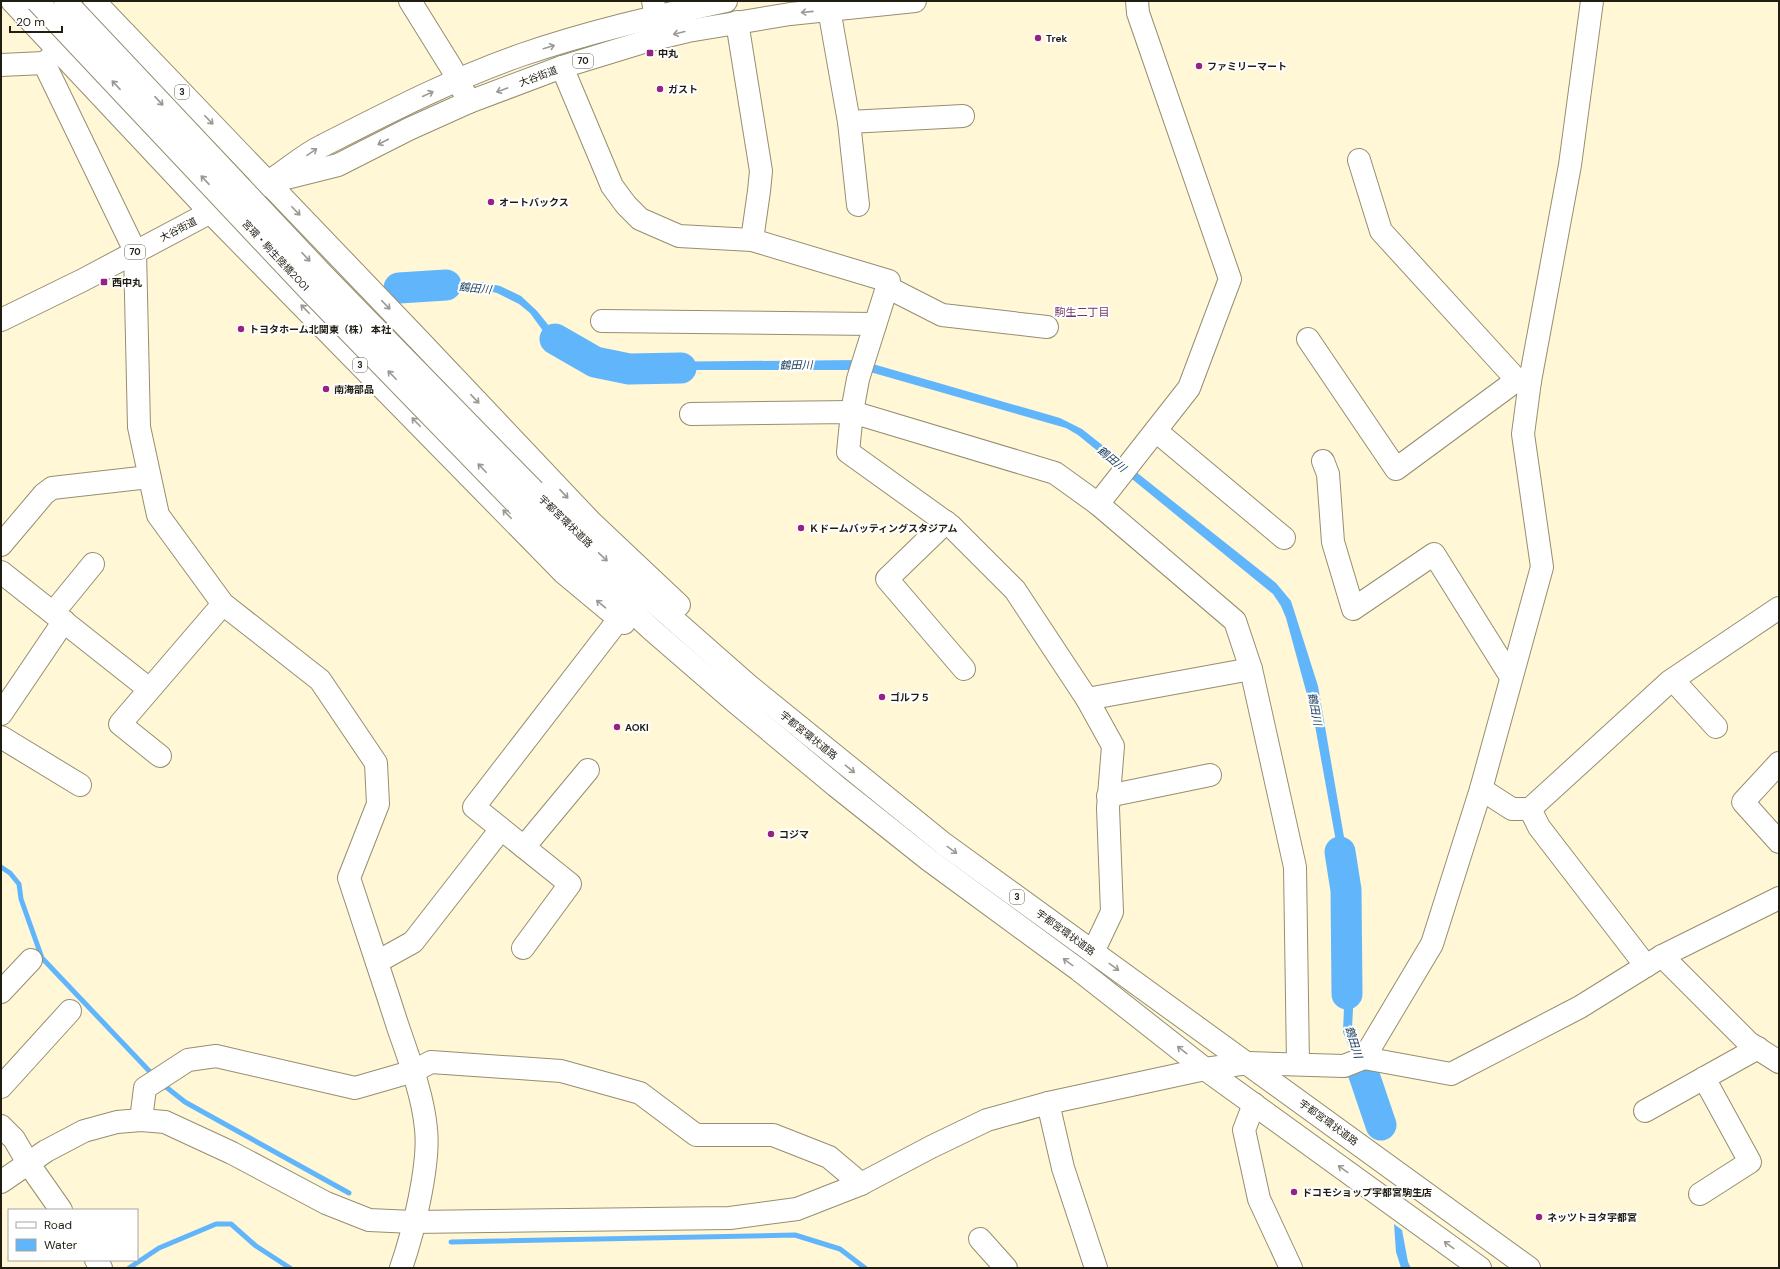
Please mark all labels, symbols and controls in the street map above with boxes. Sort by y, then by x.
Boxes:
scale bar [10,8,62,34]
one-way arrow [801,8,814,16]
text: 20 m [16,14,45,30]
one-way arrow [672,30,685,37]
place label: Trek [1046,32,1068,45]
marker: Trek [1033,33,1043,43]
one-way arrow [543,43,556,50]
place label: 中丸 [658,47,678,60]
marker: 中丸 [645,48,655,58]
road number: 70 [573,54,593,68]
place label: ファミリーマート [1207,60,1287,73]
marker: ファミリーマート [1194,61,1204,71]
street label: 大谷街道 [517,64,559,89]
one-way arrow [111,80,121,90]
place label: ガスト [668,83,698,96]
marker: ガスト [655,84,665,94]
road number: 3 [175,85,189,99]
one-way arrow [496,86,508,94]
one-way arrow [422,90,434,97]
one-way arrow [155,96,164,106]
one-way arrow [204,115,213,125]
one-way arrow [377,139,389,147]
one-way arrow [307,148,318,156]
one-way arrow [200,175,210,185]
place label: オートバックス [499,196,569,209]
marker: オートバックス [486,197,496,207]
one-way arrow [291,206,301,216]
street label: 大谷街道 [157,215,199,244]
street label: 宮環・駒生陸橋2001 [239,217,312,294]
road number: 70 [125,245,145,259]
one-way arrow [301,251,310,261]
place label: 西中丸 [112,276,142,289]
marker: 西中丸 [99,277,109,287]
water label: 鶴田川 [458,279,493,297]
one-way arrow [381,300,391,310]
one-way arrow [300,304,310,314]
district label: 駒生二丁目 [1055,305,1110,319]
place label: トヨタホーム北関東（株） 本社 [249,323,392,336]
marker: トヨタホーム北関東（株） 本社 [236,324,246,334]
road number: 3 [353,358,367,372]
water label: 鶴田川 [779,358,814,372]
one-way arrow [387,370,397,380]
place label: 南海部品 [334,383,374,396]
marker: 南海部品 [321,384,331,394]
one-way arrow [470,394,480,404]
one-way arrow [411,417,421,427]
water label: 鶴田川 [1095,443,1130,476]
one-way arrow [478,463,487,473]
one-way arrow [560,489,569,499]
street label: 宇都宮環状道路 [536,492,595,550]
one-way arrow [502,509,512,519]
place label: Ｋドームバッティングスタジアム [809,522,957,535]
marker: Ｋドームバッティングスタジアム [796,523,806,533]
one-way arrow [598,552,608,562]
one-way arrow [596,599,606,608]
place label: ゴルフ５ [890,691,930,704]
water label: 鶴田川 [1305,691,1325,728]
marker: ゴルフ５ [877,692,887,702]
street label: 宇都宮環状道路 [777,708,840,762]
place label: AOKI [625,721,649,734]
marker: AOKI [612,722,622,732]
one-way arrow [845,764,856,773]
place label: コジマ [779,828,809,841]
marker: コジマ [766,829,776,839]
one-way arrow [947,846,958,854]
road number: 3 [1010,890,1024,904]
street label: 宇都宮環状道路 [1034,907,1098,958]
one-way arrow [1063,958,1074,967]
one-way arrow [1108,963,1119,971]
water label: 鶴田川 [1342,1024,1366,1061]
one-way arrow [1177,1046,1188,1055]
street label: 宇都宮環状道路 [1297,1097,1361,1148]
one-way arrow [1338,1165,1349,1173]
place label: ドコモショップ宇都宮駒生店 [1302,1186,1432,1199]
marker: ドコモショップ宇都宮駒生店 [1289,1187,1299,1197]
legend [8,1209,138,1261]
place label: ネッツトヨタ宇都宮 [1547,1211,1637,1224]
marker: ネッツトヨタ宇都宮 [1534,1212,1544,1222]
text: Road [44,1217,72,1233]
text: Water [44,1237,78,1253]
one-way arrow [1443,1241,1454,1249]

